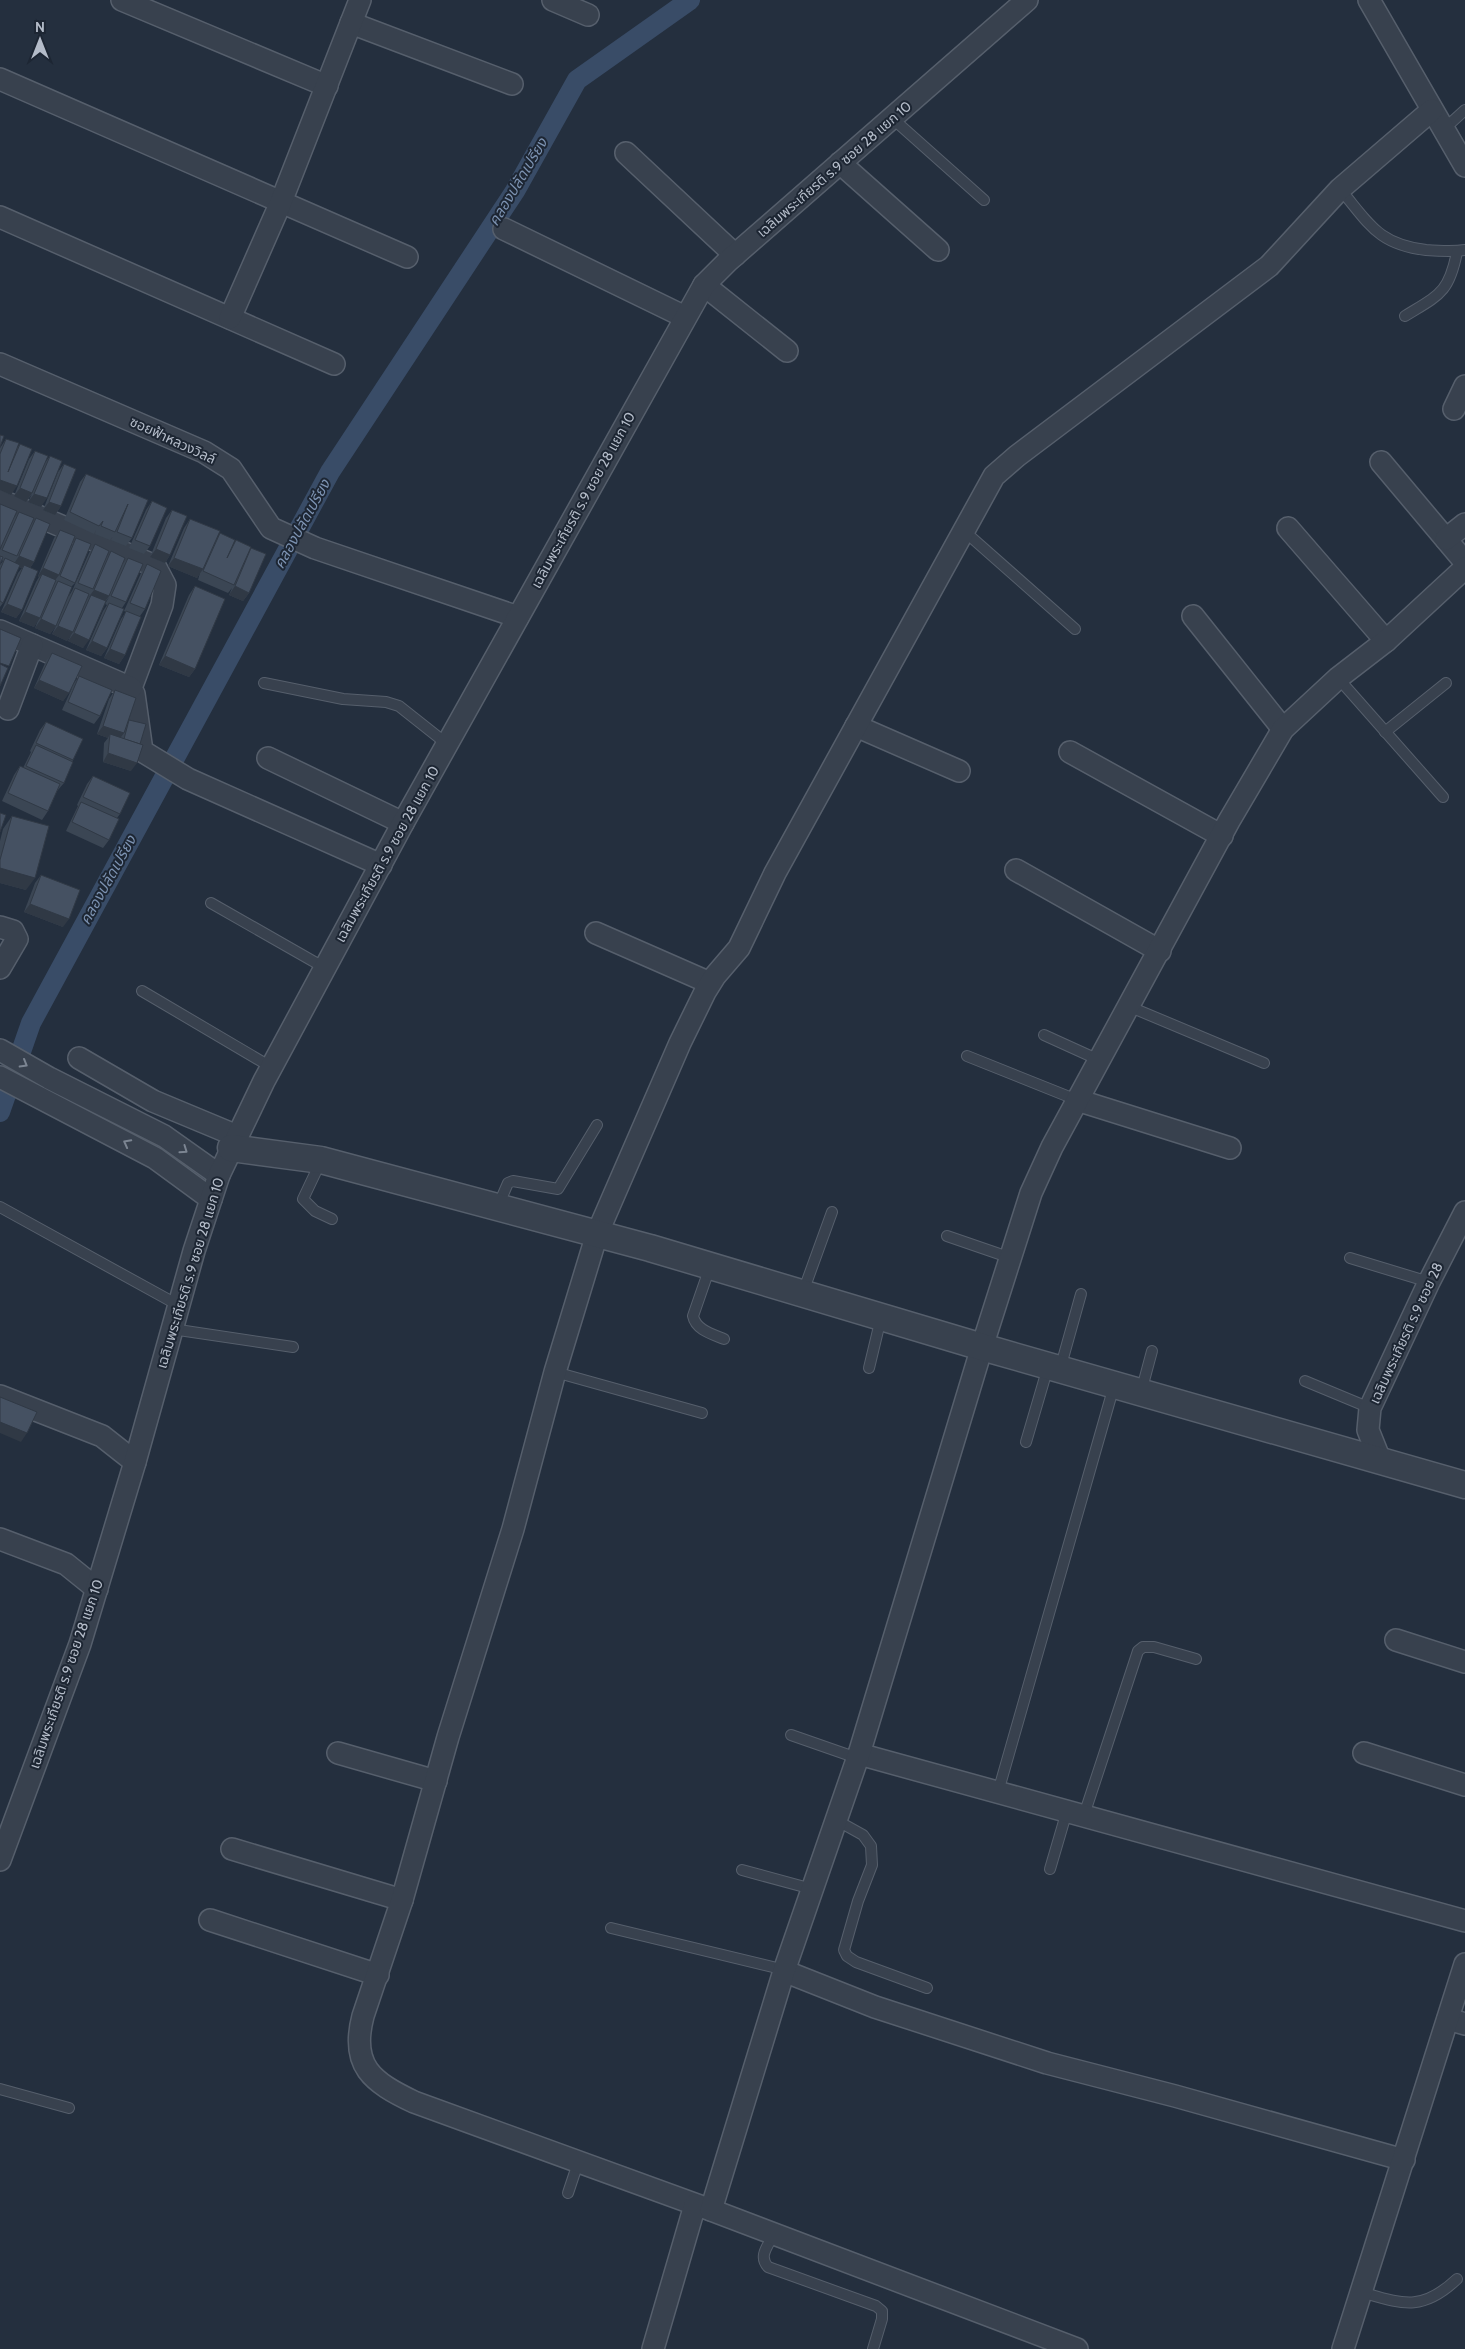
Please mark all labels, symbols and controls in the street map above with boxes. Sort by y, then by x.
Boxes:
north arrow [15,15,65,65]
text: N [35,18,45,36]
street label: เฉลิมพระเกียรติ ร.9 ซอย 28 แยก 10 [753,97,915,241]
water label: คลองปลัดเปรียง [485,134,552,229]
street label: เฉลิมพระเกียรติ ร.9 ซอย 28 แยก 10 [527,408,639,591]
street label: ซอยฟ้าหลวงวิลล์ [127,412,219,468]
water label: คลองปลัดเปรียง [270,476,334,572]
street label: เฉลิมพระเกียรติ ร.9 ซอย 28 แยก 10 [331,762,443,945]
water label: คลองปลัดเปรียง [76,832,140,928]
one-way arrow [19,1057,28,1067]
one-way arrow [123,1139,132,1149]
one-way arrow [178,1144,188,1153]
street label: เฉลิมพระเกียรติ ร.9 ซอย 28 แยก 10 [152,1175,228,1371]
street label: เฉลิมพระเกียรติ ร.9 ซอย 28 [1365,1259,1447,1407]
street label: เฉลิมพระเกียรติ ร.9 ซอย 28 แยก 10 [25,1577,107,1771]

